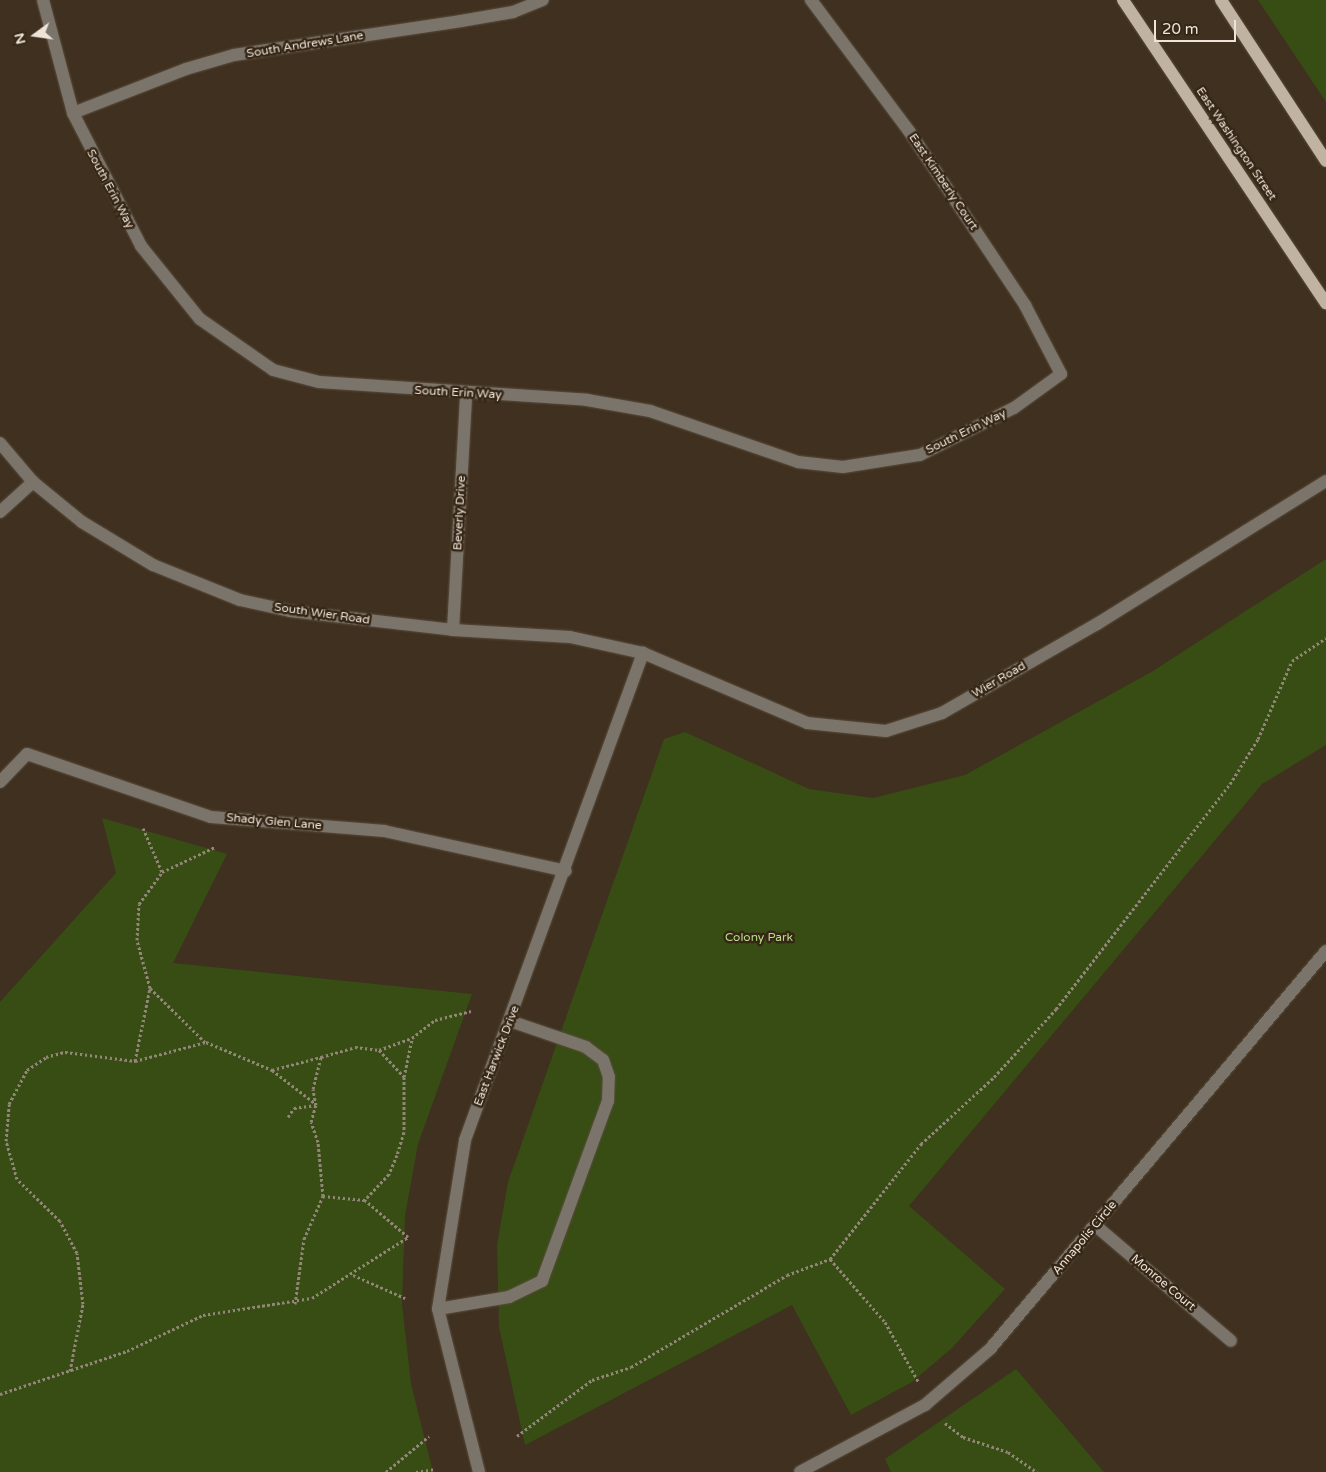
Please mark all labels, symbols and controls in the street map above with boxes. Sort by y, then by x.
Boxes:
north arrow [10,10,60,60]
scale bar [1156,10,1238,42]
text: 20 m [1162,20,1199,38]
street label: South Andrews Lane [246,29,364,61]
text: N [10,31,30,46]
street label: East Washington Street [1193,85,1279,203]
street label: East Kimberly Court [905,131,981,233]
street label: South Erin Way [83,147,137,231]
street label: South Erin Way [414,384,502,402]
street label: South Erin Way [924,406,1008,458]
street label: Beverly Drive [451,475,469,551]
street label: South Wier Road [273,600,371,628]
street label: Wier Road [970,659,1028,701]
street label: Shady Glen Lane [226,811,322,833]
park label: Colony Park [725,931,793,945]
street label: East Harwick Drive [471,1004,523,1108]
street label: Annapolis Circle [1050,1198,1120,1278]
street label: Monroe Court [1128,1252,1198,1314]

